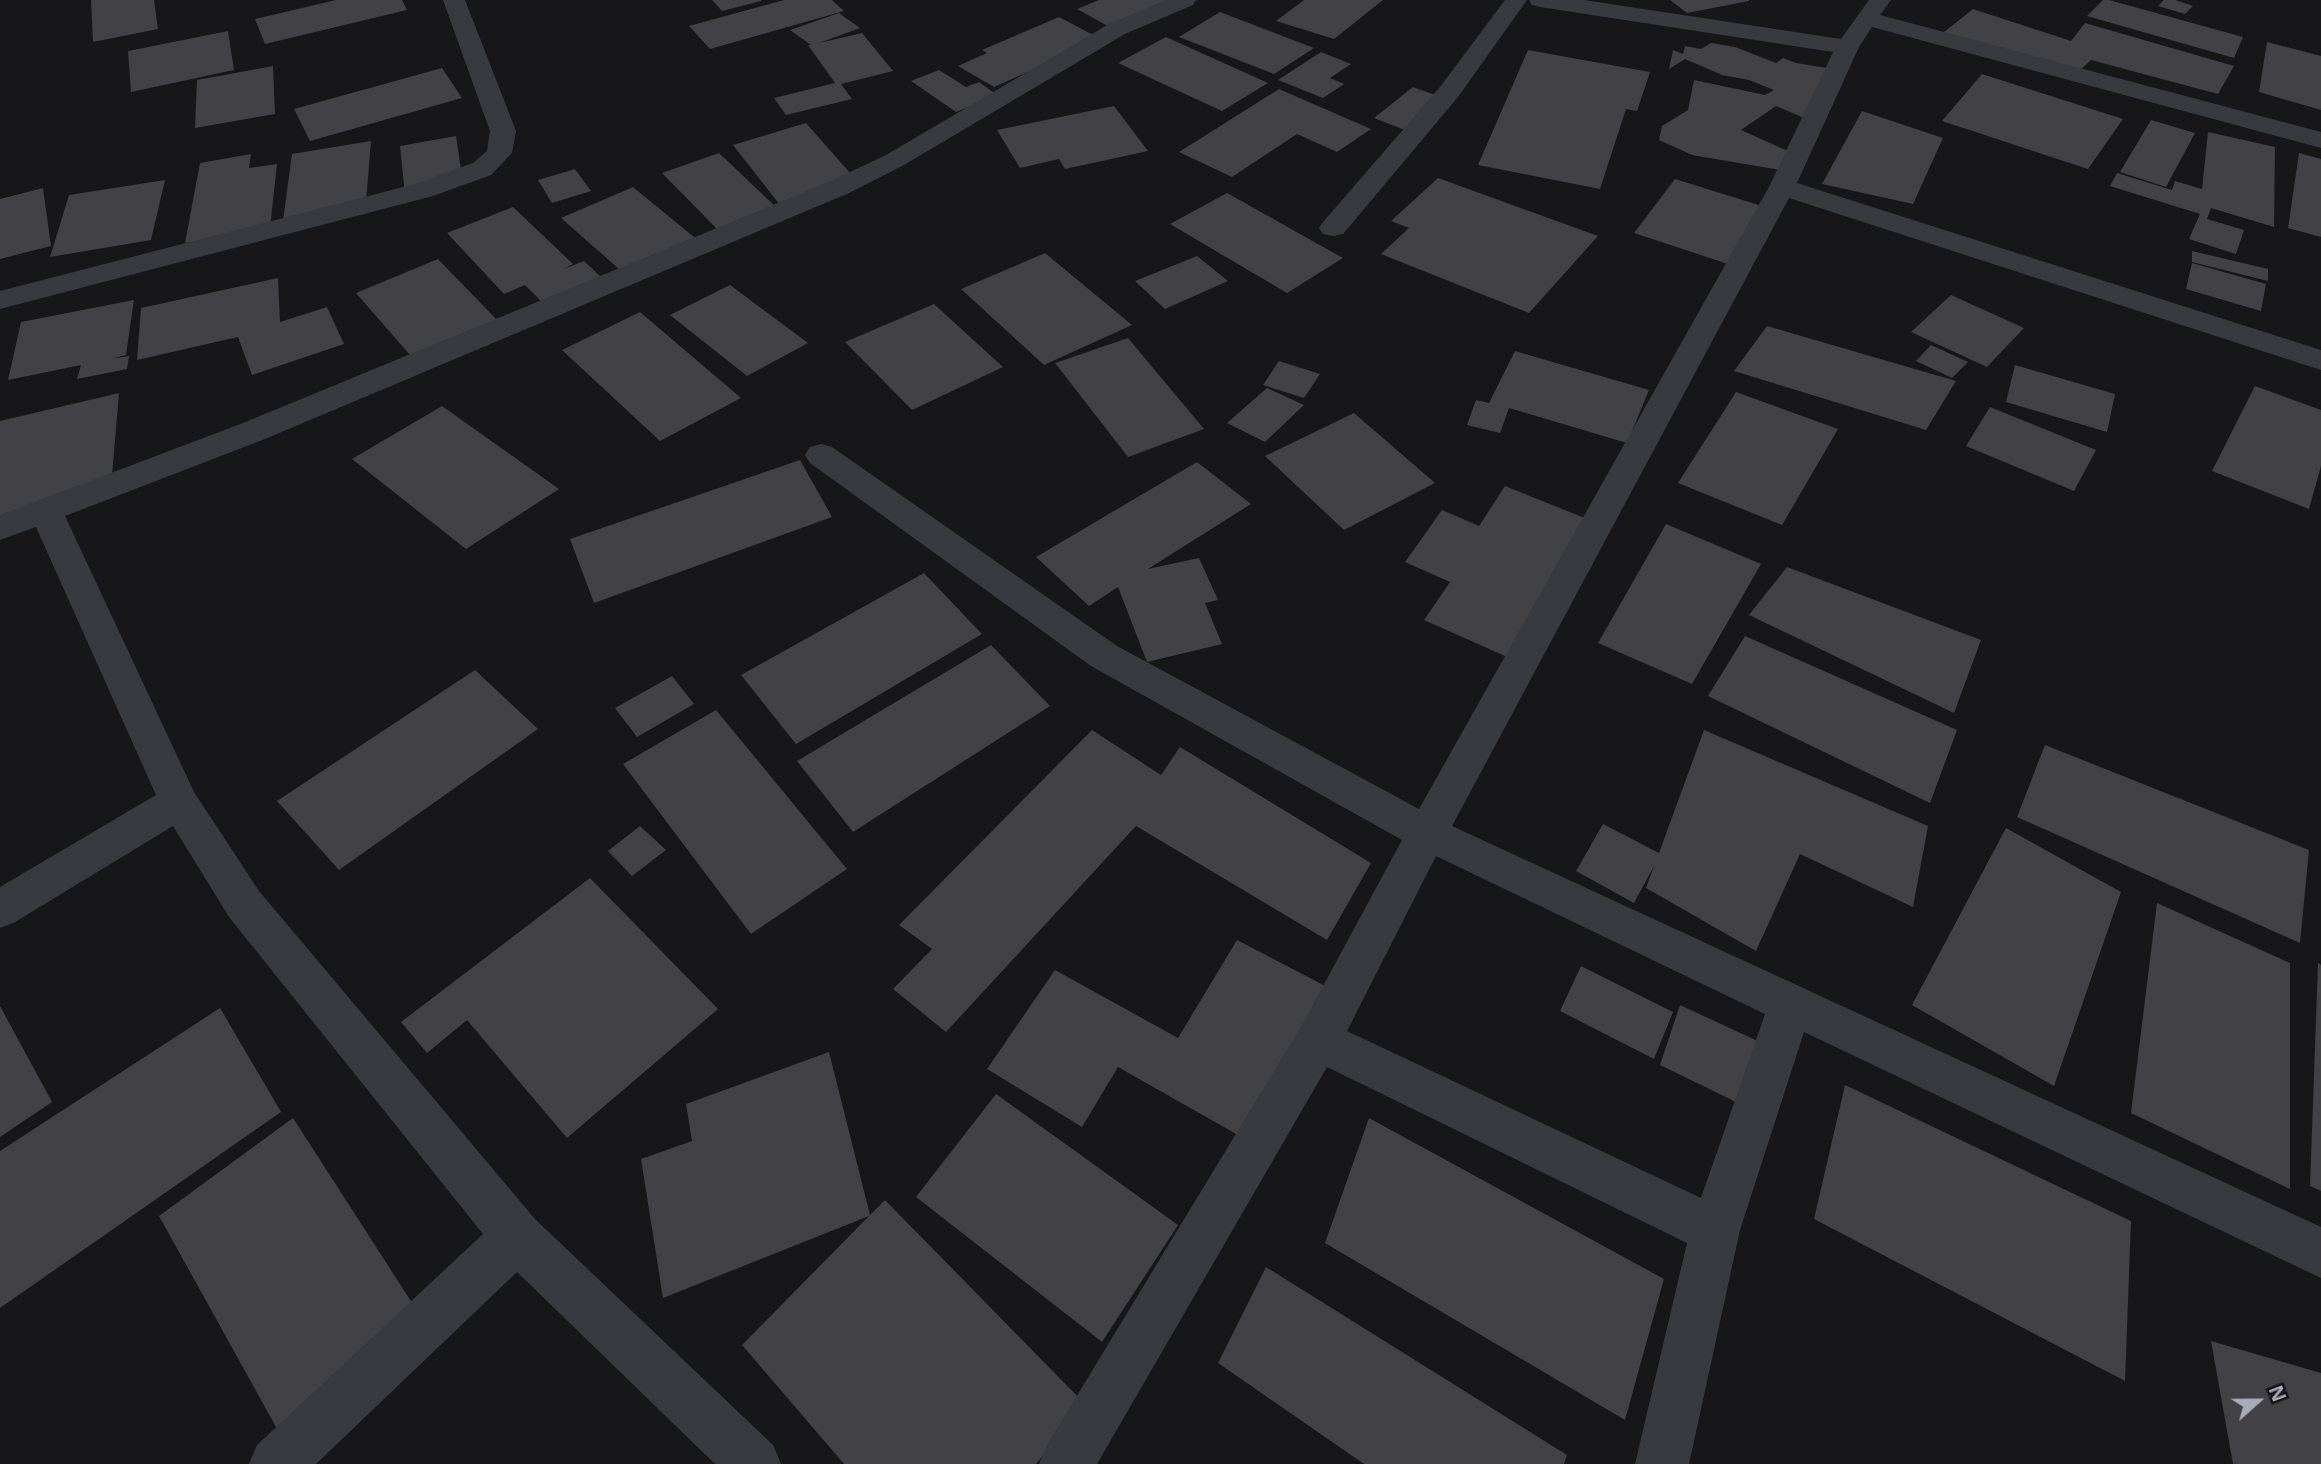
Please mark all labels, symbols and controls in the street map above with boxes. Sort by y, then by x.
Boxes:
north arrow [2223,1366,2293,1436]
text: N [2263,1382,2293,1405]

